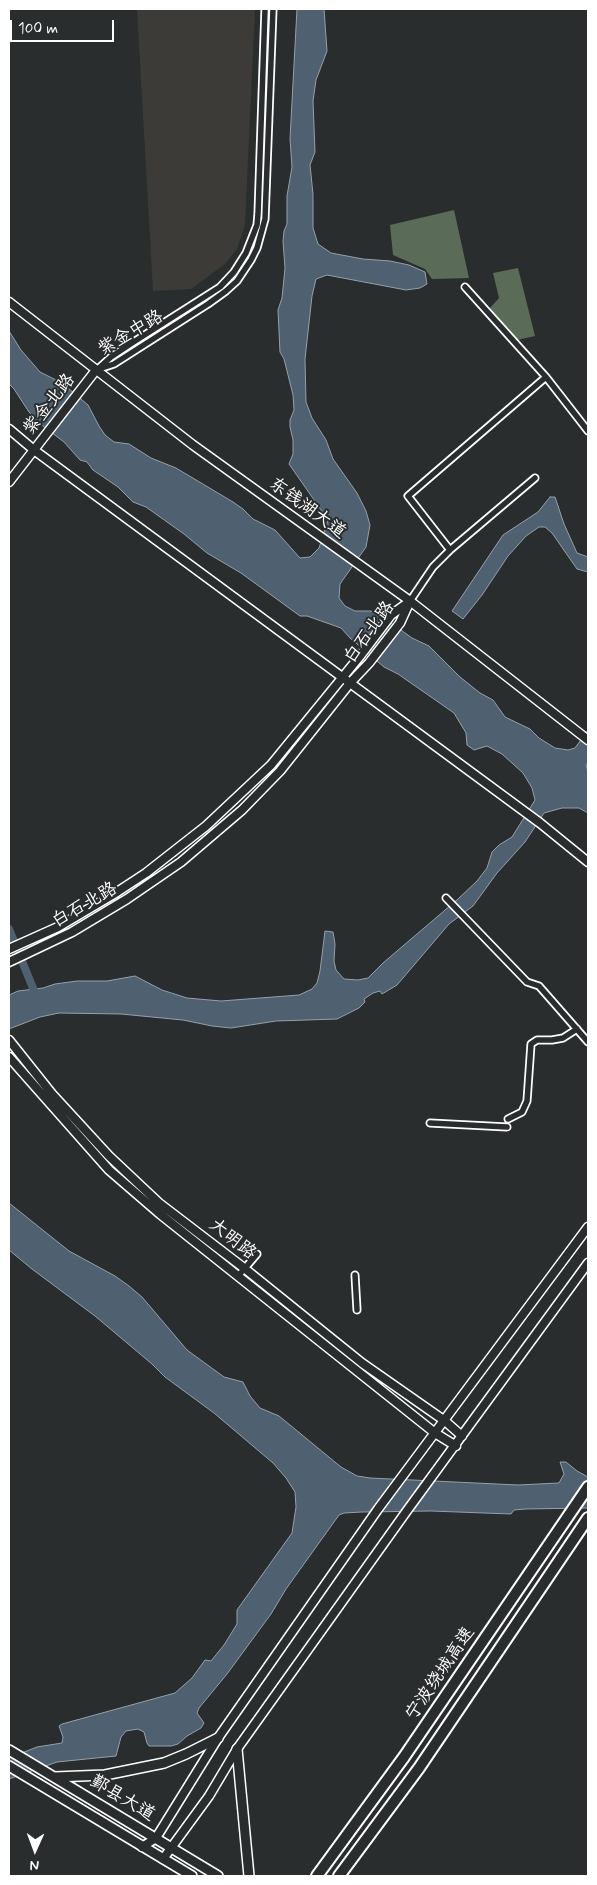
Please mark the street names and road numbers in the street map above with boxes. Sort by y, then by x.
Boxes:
street label: 紫金中路 [94,307,168,361]
street label: 紫金北路 [19,370,81,440]
street label: 东钱湖大道 [264,474,350,544]
street label: 白石北路 [340,598,400,668]
street label: 白石北路 [48,879,122,933]
street label: 大明路 [204,1215,260,1265]
street label: 宁波绕城高速 [402,1623,480,1725]
street label: 鄞县大道 [86,1771,158,1827]

